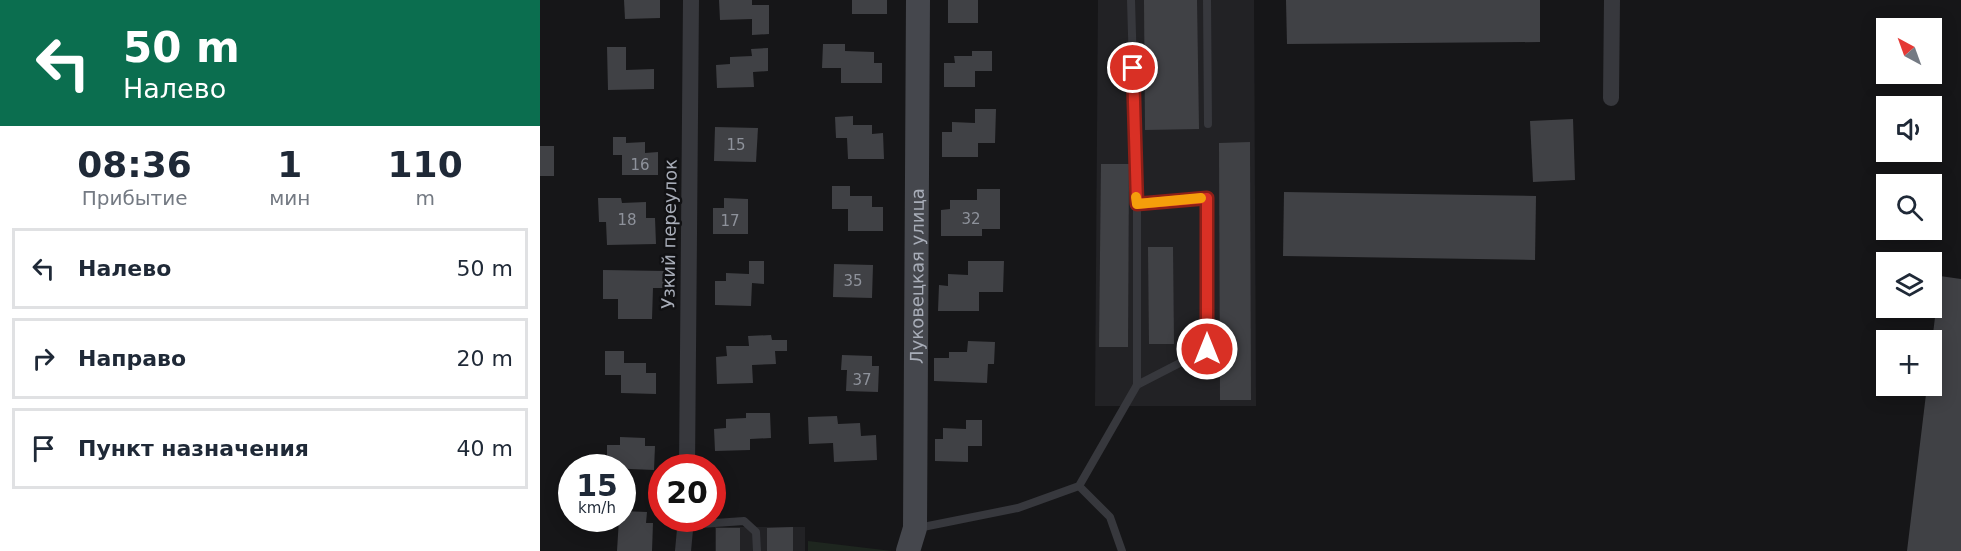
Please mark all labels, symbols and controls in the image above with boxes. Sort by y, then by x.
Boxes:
north arrow [1876,18,1942,84]
map controls [1876,18,1942,396]
text: 50 m [123,23,240,72]
icon: left [24,24,102,102]
pin [1107,42,1158,93]
icon: arrive [1116,51,1149,84]
text: Налево [123,73,226,104]
button: sound [1876,96,1942,162]
house number: 15 [726,136,746,154]
text: 08:36 [77,144,192,185]
text: 1 [277,144,302,185]
text: 110 [388,144,463,185]
house number: 16 [630,156,650,174]
street label: Узкий переулок [657,159,681,309]
button: search [1876,174,1942,240]
text: Прибытие [82,186,187,210]
text: мин [269,186,310,210]
text: m [415,186,435,210]
street label: Луковецкая улица [905,188,927,364]
house number: 32 [961,210,981,228]
house number: 18 [617,211,637,229]
house number: 17 [720,212,740,230]
icon: left [27,252,60,285]
button: layers [1876,252,1942,318]
text: Налево [78,256,171,281]
text: 50 m [457,256,513,281]
house number: 35 [843,272,863,290]
position arrow [1175,317,1239,381]
button: + [1876,330,1942,396]
icon: right [27,342,60,375]
text: Направо [78,346,186,371]
text: 20 m [457,346,513,371]
house number: 37 [852,371,872,389]
icon: arrive [27,432,60,465]
text: Пункт назначения [78,436,309,461]
text: 40 m [457,436,513,461]
speed limit sign: 20 [648,454,726,532]
text: 15 [576,468,618,503]
text: km/h [578,499,616,517]

